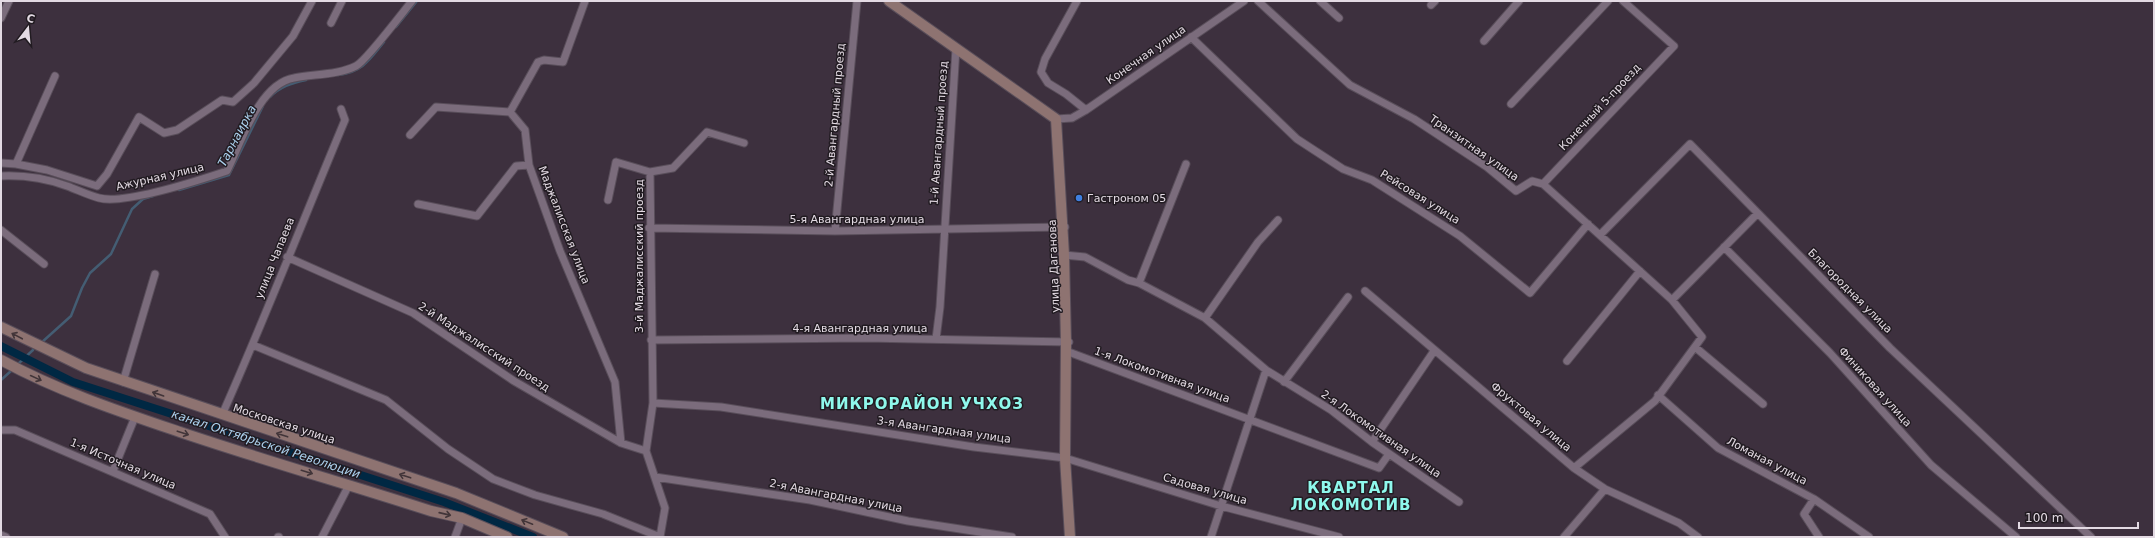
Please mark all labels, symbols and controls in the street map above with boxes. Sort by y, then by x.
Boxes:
north arrow [8,8,48,48]
text: С [25,12,36,26]
street label: Конечная улица [1104,23,1188,87]
street label: 2-й Авангардный проезд [822,42,848,187]
street label: 1-й Авангардный проезд [927,60,951,205]
street label: Конечный 5-проезд [1557,61,1644,153]
water label: Тарнаирка [215,103,259,169]
street label: Транзитная улица [1426,112,1521,184]
street label: Ажурная улица [115,161,205,193]
street label: Маджалисская улица [536,164,592,286]
street label: Рейсовая улица [1378,167,1462,227]
street label: 3-й Маджалисский проезд [633,179,646,333]
place label: Гастроном 05 [1087,192,1166,205]
marker: Гастроном 05 [1074,193,1084,203]
street label: 5-я Авангардная улица [789,213,925,226]
street label: улица Чапаева [253,215,297,301]
street label: улица Даганова [1046,219,1062,313]
street label: Благородная улица [1805,246,1895,336]
street label: 2-й Маджалисский проезд [416,300,552,395]
street label: 4-я Авангардная улица [792,322,928,335]
one-way arrow [11,332,23,339]
street label: 1-я Локомотивная улица [1092,344,1232,406]
street label: Финиковая улица [1836,345,1914,429]
one-way arrow [29,375,41,382]
street label: Фруктовая улица [1488,380,1574,454]
street label: 2-я Локомотивная улица [1318,388,1444,480]
one-way arrow [152,390,165,397]
district label: МИКРОРАЙОН УЧХОЗ [820,394,1024,413]
street label: Московская улица [231,401,337,447]
water label: канал Октябрьской Революции [170,407,362,481]
street label: 3-я Авангардная улица [876,414,1012,446]
one-way arrow [177,430,190,437]
one-way arrow [275,431,288,438]
street label: Ломаная улица [1725,434,1809,488]
street label: 1-я Источная улица [68,436,178,492]
one-way arrow [301,469,314,476]
street label: Садовая улица [1161,471,1249,507]
one-way arrow [399,472,411,480]
street label: 2-я Авангардная улица [768,477,904,515]
district label: КВАРТАЛ ЛОКОМОТИВ [1290,479,1412,514]
scale bar [2019,504,2138,530]
one-way arrow [438,511,451,519]
text: 100 m [2025,511,2063,525]
one-way arrow [521,518,533,526]

